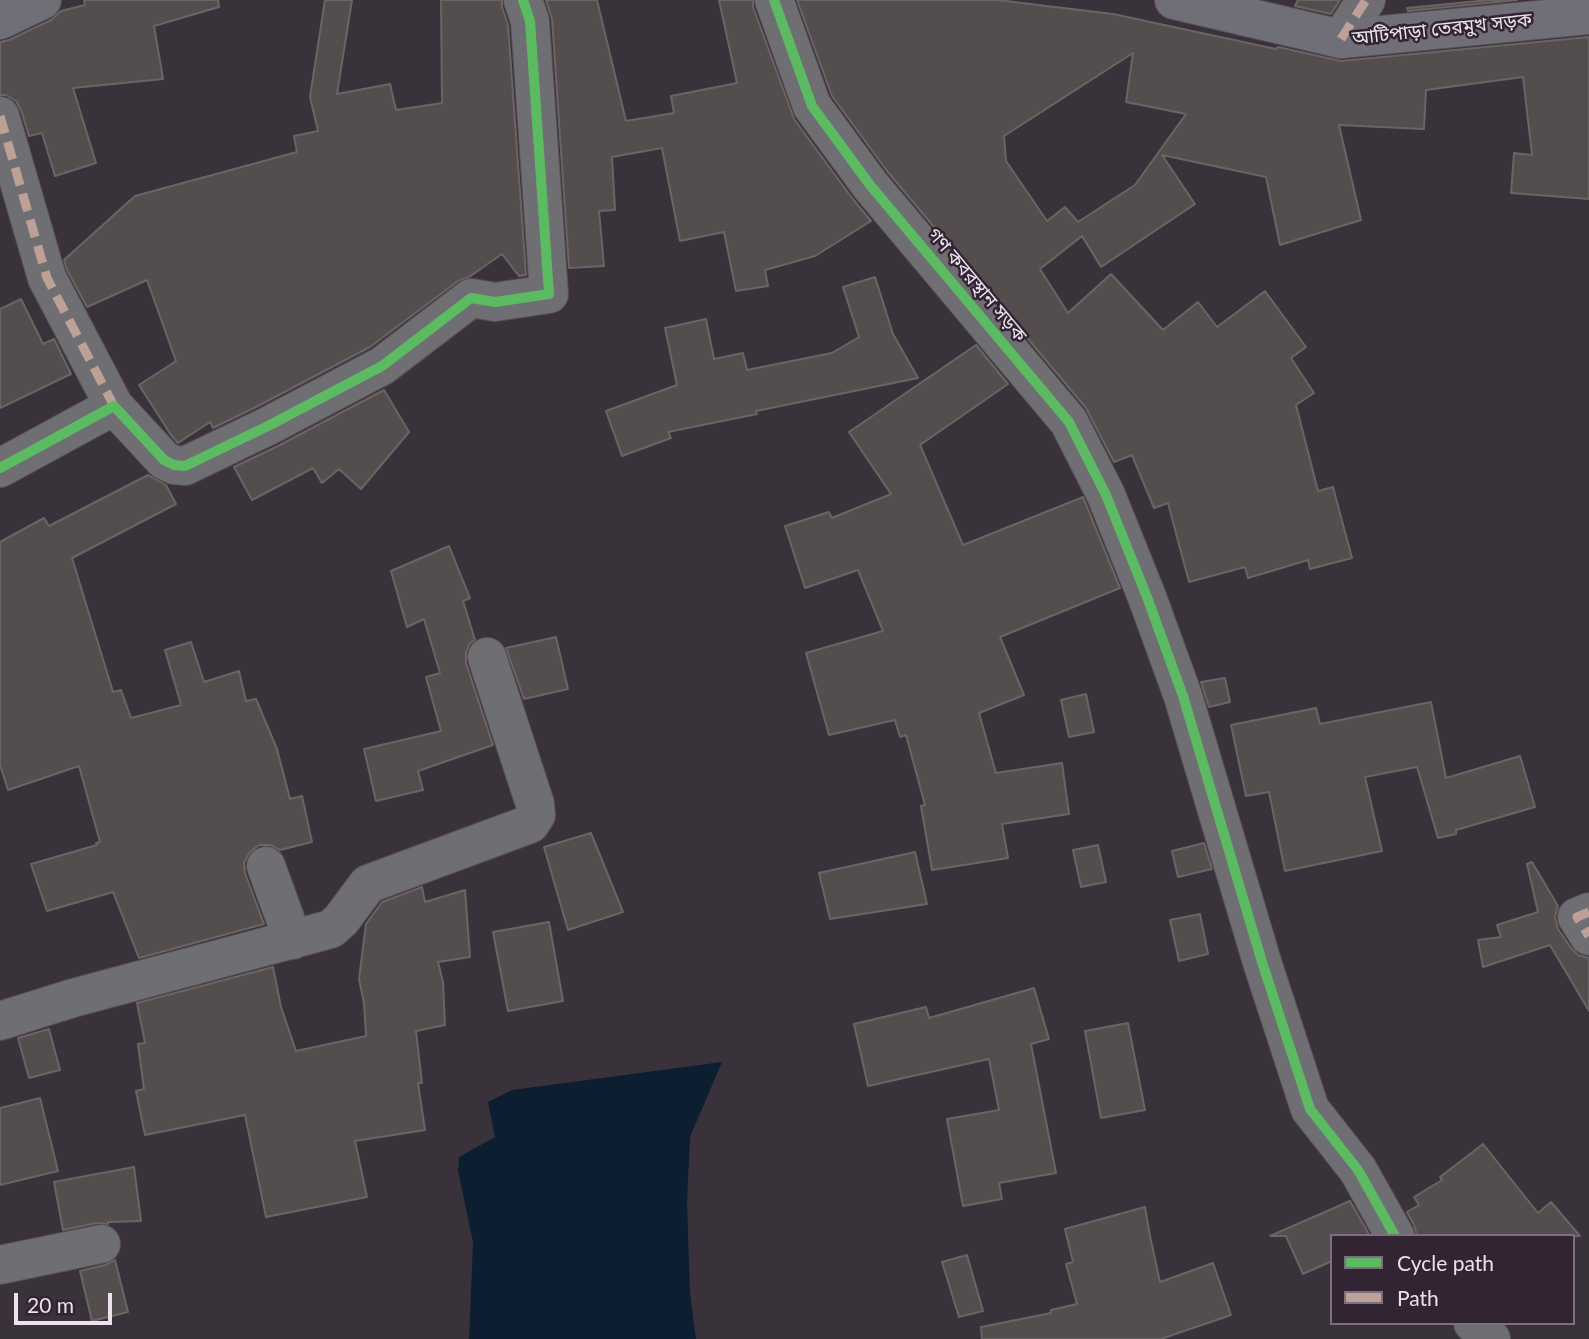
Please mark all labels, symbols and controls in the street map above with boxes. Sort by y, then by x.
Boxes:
street label: আটিপাড়া তেরমুখ সড়ক [1351,8,1533,50]
street label: গণ কবরস্থান সড়ক [923,223,1031,347]
legend [1330,1234,1575,1325]
text: Cycle path [1397,1250,1494,1275]
scale bar [18,1280,116,1324]
text: Path [1397,1285,1439,1310]
text: 20 m [27,1292,74,1317]

